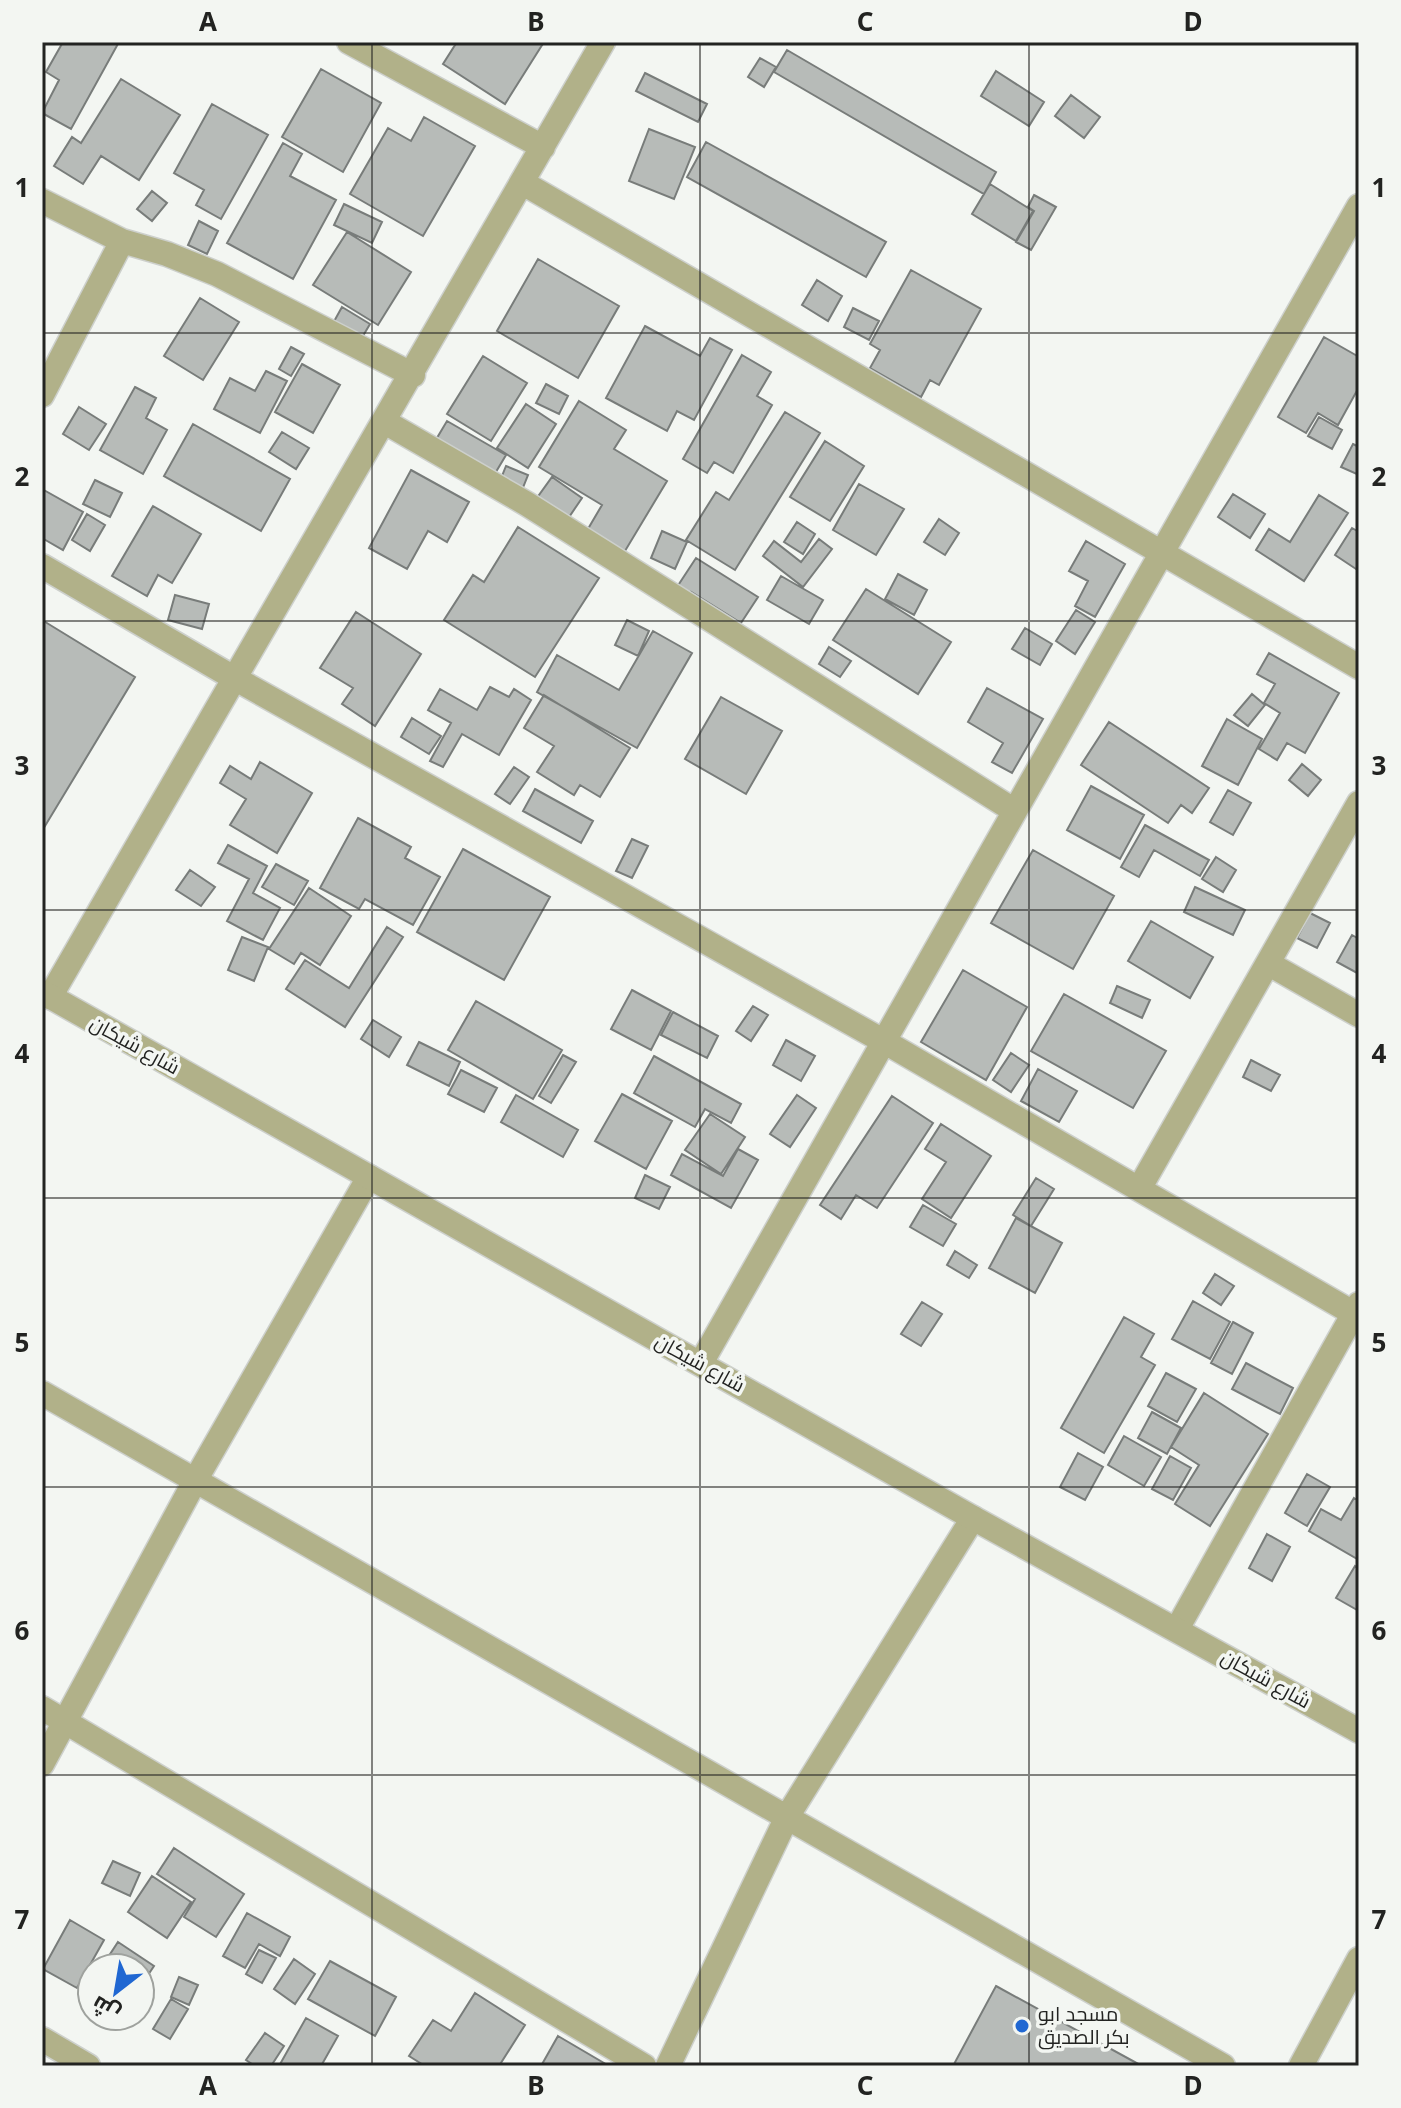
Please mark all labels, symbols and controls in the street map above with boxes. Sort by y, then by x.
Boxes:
text: A [199,3,217,39]
text: B [527,3,545,39]
text: C [857,3,873,39]
text: D [1183,3,1203,39]
text: 1 [15,169,29,205]
text: 1 [1372,169,1386,205]
text: 2 [15,458,30,494]
text: 2 [1372,458,1387,494]
text: 3 [15,747,29,783]
text: 3 [1372,747,1386,783]
street label: شارع شيكان [85,1009,185,1081]
text: 4 [15,1035,30,1071]
text: 4 [1372,1035,1387,1071]
text: 5 [15,1324,29,1360]
text: 5 [1372,1324,1386,1360]
street label: شارع شيكان [650,1327,750,1399]
text: 6 [15,1612,30,1648]
text: 6 [1372,1612,1387,1648]
street label: شارع شيكان [1216,1643,1316,1715]
text: 7 [15,1901,30,1937]
text: 7 [1372,1901,1387,1937]
north arrow [76,1952,156,2032]
text: ش [85,1990,125,2030]
place label: مسجد ابو بكر الصديق [1038,2000,1130,2050]
marker: مسجد ابو بكر الصديق [1013,2017,1031,2035]
text: A [199,2067,217,2103]
text: B [527,2067,545,2103]
text: C [857,2067,873,2103]
text: D [1183,2067,1203,2103]

